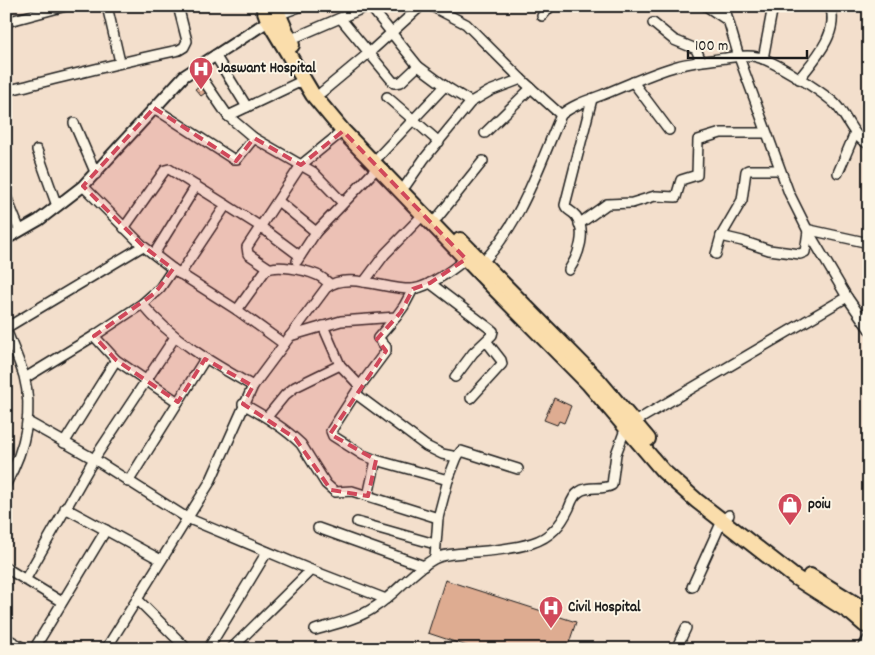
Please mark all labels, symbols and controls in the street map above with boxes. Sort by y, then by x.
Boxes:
scale bar [688,28,806,60]
text: 100 m [695,36,728,58]
hospital icon: Jaswant Hospital [188,56,214,90]
place label: Jaswant Hospital [218,58,316,80]
shop icon: poiu [777,492,803,526]
place label: poiu [808,494,831,516]
hospital icon: Civil Hospital [538,595,564,629]
place label: Civil Hospital [568,597,641,619]

